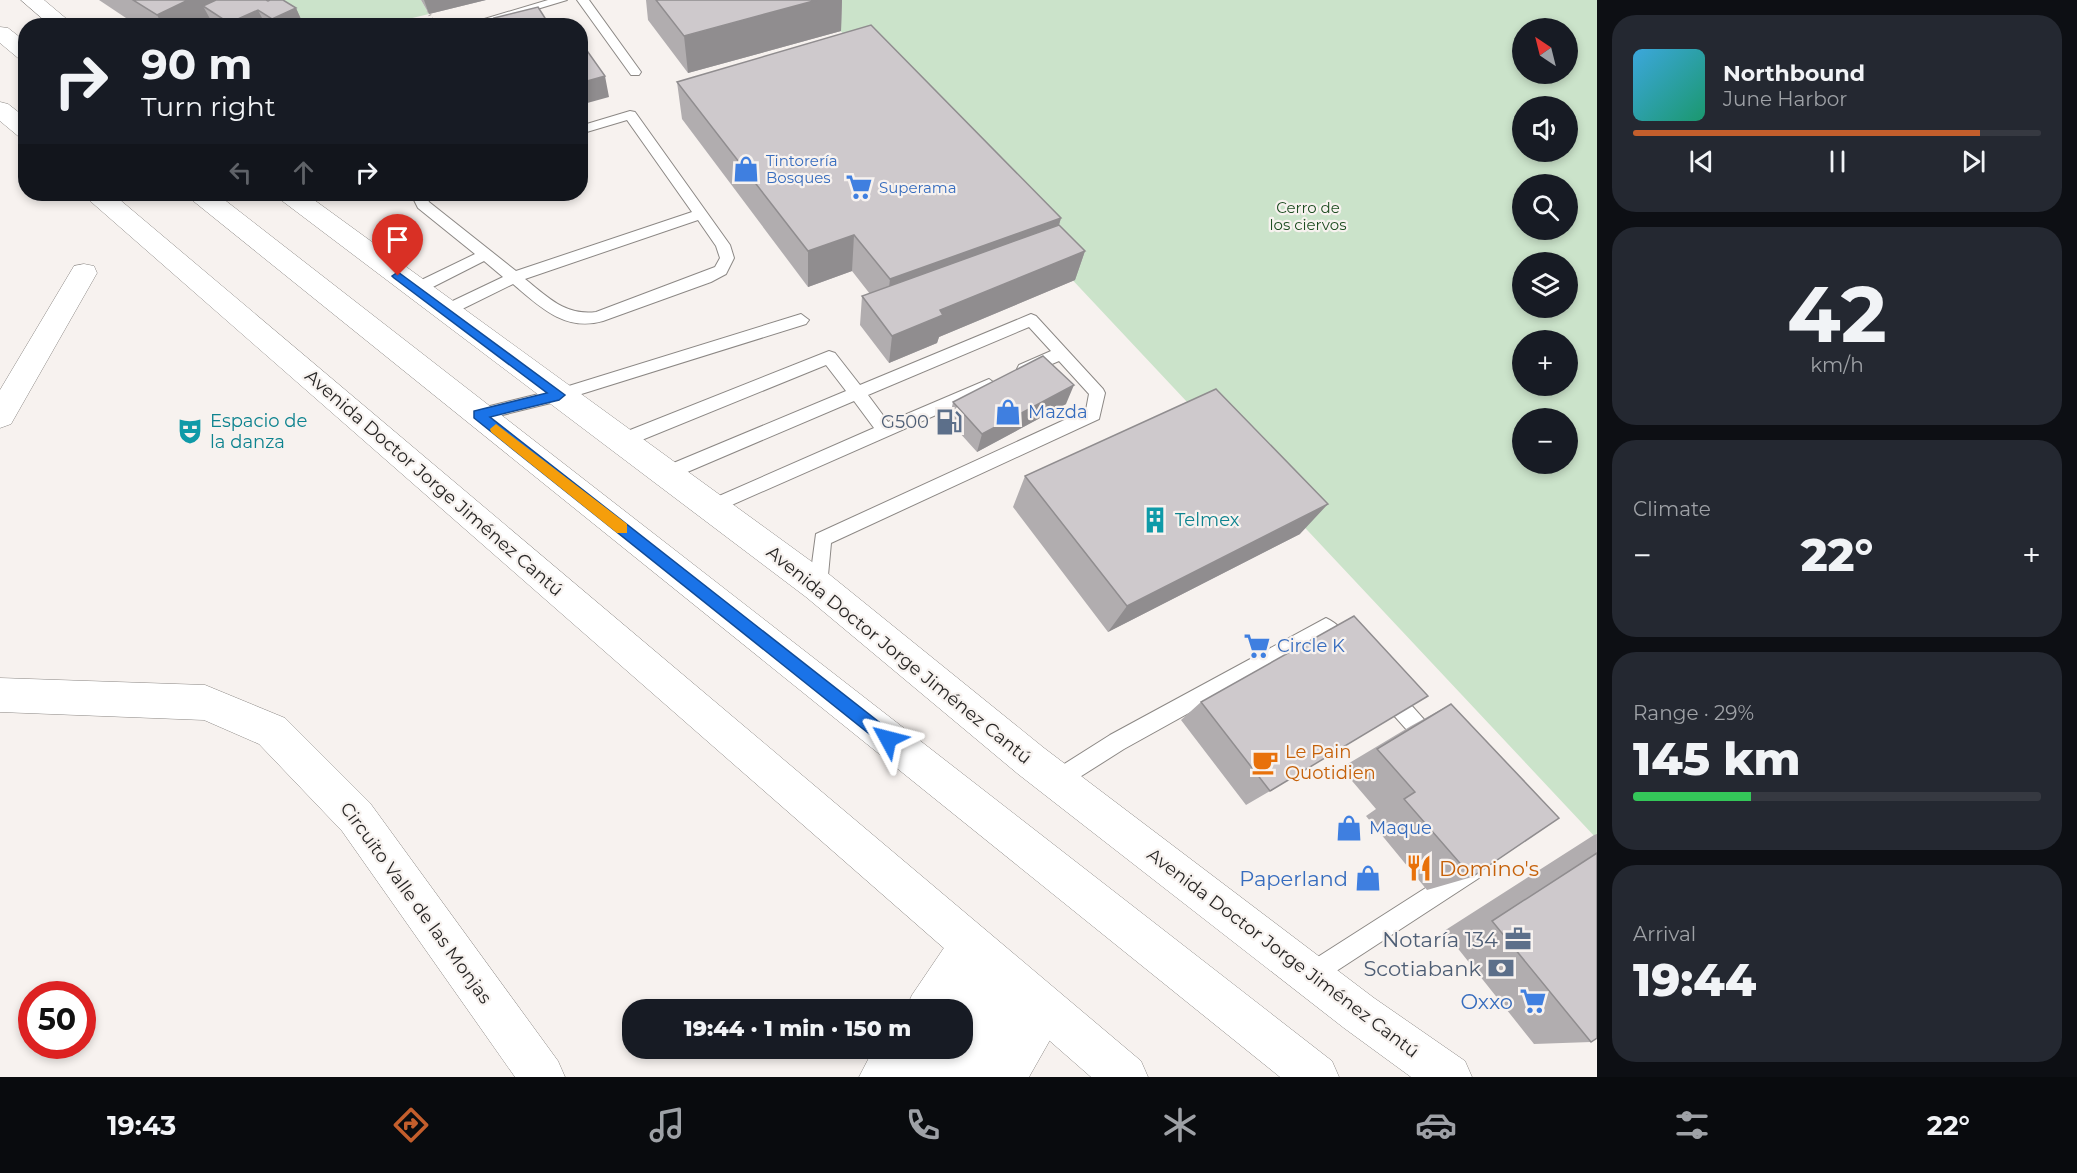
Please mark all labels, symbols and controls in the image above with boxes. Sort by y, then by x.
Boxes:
north arrow [1512,18,1578,84]
map controls [1512,18,1578,474]
text: 90 m [141,38,252,90]
icon: right [42,42,120,120]
text: Northbound [1723,60,1865,87]
text: June Harbor [1723,87,1847,111]
text: Turn right [141,90,276,123]
button: sound [1512,96,1578,162]
icon: previous [1685,145,1718,178]
icon: pause [1821,145,1854,178]
icon: next [1957,145,1990,178]
place label: Tintorería Bosques [766,151,838,187]
shop icon: Tintorería Bosques [731,154,761,184]
icon: left [224,156,257,189]
icon: ahead [287,156,320,189]
icon: right [350,156,383,189]
supermarket icon: Superama [844,172,874,202]
button: search [1512,174,1578,240]
place label: Superama [879,178,957,197]
park label: Cerro de los ciervos [1270,198,1347,234]
pin [372,214,423,276]
icon: arrive [381,223,414,256]
button: layers [1512,252,1578,318]
text: 42 [1787,266,1887,362]
button: + [1512,330,1578,396]
text: km/h [1810,353,1864,377]
street label: Avenida Doctor Jorge Jiménez Cantú [300,365,568,601]
shop icon: Mazda [993,397,1023,427]
place label: Mazda [1028,401,1088,423]
fuel station icon: G500 [934,407,964,437]
button: − [1512,408,1578,474]
place label: Espacio de la danza [210,410,307,453]
place label: G500 [881,411,929,433]
theatre icon: Espacio de la danza [175,416,205,446]
text: Climate [1633,497,1711,521]
building icon: Telmex [1140,505,1170,535]
place label: Telmex [1175,509,1240,531]
text: 22° [1801,527,1873,582]
text: − [1633,535,1652,575]
text: + [2022,535,2041,575]
street label: Avenida Doctor Jorge Jiménez Cantú [762,541,1036,769]
supermarket icon: Circle K [1242,631,1272,661]
place label: Circle K [1277,635,1345,657]
text: Range · 29% [1633,701,1754,725]
position arrow [856,707,920,771]
text: 145 km [1633,731,1801,786]
place label: Le Pain Quotidien [1285,741,1376,784]
cafe icon: Le Pain Quotidien [1250,747,1280,777]
street label: Circuito Valle de las Monjas [335,798,497,1008]
shop icon: Maque [1334,813,1364,843]
place label: Maque [1369,817,1432,839]
street label: Avenida Doctor Jorge Jiménez Cantú [1143,844,1423,1062]
restaurant icon: Domino's [1404,853,1434,883]
place label: Domino's [1439,856,1539,881]
shop icon: Paperland [1353,863,1383,893]
place label: Paperland [1239,866,1348,891]
text: Arrival [1633,922,1696,946]
office icon: Notaría 134 [1503,924,1533,954]
place label: Notaría 134 [1382,927,1498,952]
text: 19:44 [1633,952,1756,1007]
bank icon: Scotiabank [1486,953,1516,983]
place label: Scotiabank [1363,956,1481,981]
speed limit sign: 50 [18,981,96,1059]
supermarket icon: Oxxo [1518,986,1548,1016]
place label: Oxxo [1460,989,1513,1014]
text: 19:44 · 1 min · 150 m [684,1015,911,1042]
icon: directions [390,1104,432,1146]
icon: music [646,1104,688,1146]
icon: phone [902,1104,944,1146]
icon: climate [1159,1104,1201,1146]
icon: car [1415,1104,1457,1146]
icon: filters [1671,1104,1713,1146]
text: 19:43 [107,1109,176,1142]
text: 22° [1927,1109,1970,1142]

